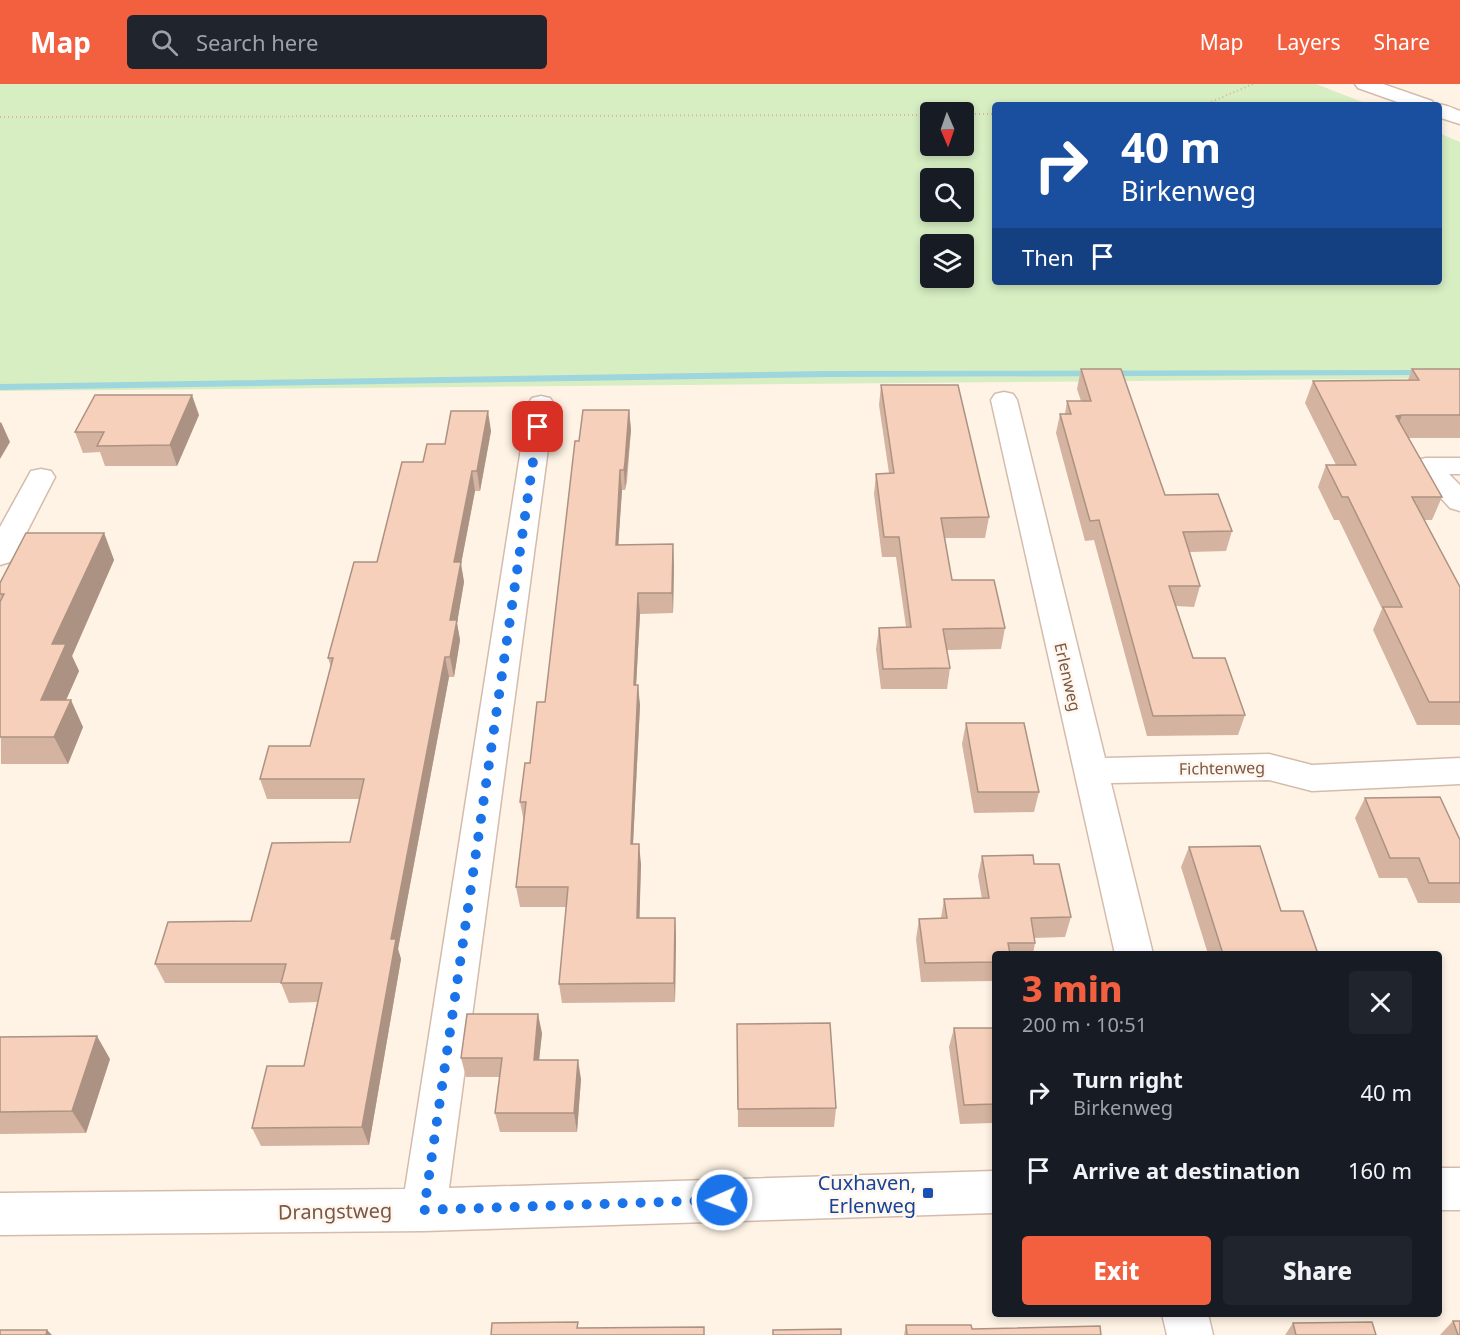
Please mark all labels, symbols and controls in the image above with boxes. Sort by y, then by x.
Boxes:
search box [127,15,547,69]
text: Map [30,23,91,61]
icon: search [148,26,181,59]
text: Search here [196,27,318,57]
text: Map [1200,28,1244,56]
text: Layers [1277,28,1341,56]
text: Share [1374,28,1430,56]
north arrow [920,102,974,156]
map controls [920,102,974,288]
text: 40 m [1121,118,1221,175]
icon: right [1022,126,1100,204]
button: search [920,168,974,222]
text: Birkenweg [1121,172,1256,209]
button: layers [920,234,974,288]
icon: arrive [1086,240,1119,273]
text: Then [1022,242,1074,272]
pin [512,401,563,452]
icon: arrive [521,410,554,443]
street label: Erlenweg [1049,640,1087,714]
street label: Fichtenweg [1179,756,1265,780]
text: 3 min [1022,964,1123,1013]
button: close [1349,971,1412,1034]
text: 200 m · 10:51 [1022,1011,1147,1038]
text: Turn right [1073,1064,1183,1094]
icon: right [1022,1076,1055,1109]
text: 40 m [1361,1077,1412,1107]
text: Birkenweg [1073,1094,1173,1121]
icon: arrive [1022,1154,1055,1187]
text: Arrive at destination [1073,1155,1300,1185]
text: 160 m [1348,1155,1412,1185]
position arrow [690,1168,754,1232]
place label: Cuxhaven, Erlenweg [818,1169,916,1219]
marker: Cuxhaven, Erlenweg [921,1186,935,1200]
street label: Drangstweg [278,1197,392,1225]
button: Exit [1022,1236,1211,1305]
button: Share [1223,1236,1412,1305]

